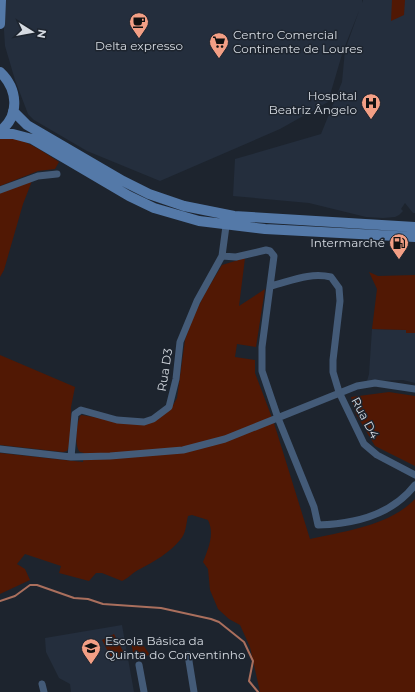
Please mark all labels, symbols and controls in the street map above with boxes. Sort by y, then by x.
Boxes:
cafe icon: Delta expresso [128,11,150,39]
north arrow [12,12,52,52]
place label: Centro Comercial Continente de Loures [233,27,362,56]
text: N [34,28,50,40]
supermarket icon: Centro Comercial Continente de Loures [208,31,230,59]
place label: Delta expresso [95,38,183,53]
place label: Hospital Beatriz Ângelo [269,88,357,117]
hospital icon: Hospital Beatriz Ângelo [360,92,382,120]
fuel station icon: Intermarché [388,232,410,260]
place label: Intermarché [310,235,385,250]
street label: Rua D3 [154,347,175,393]
street label: Rua D4 [348,394,383,441]
place label: Escola Básica da Quinta do Conventinho [105,633,245,662]
school or university icon: Escola Básica da Quinta do Conventinho [80,637,102,665]

